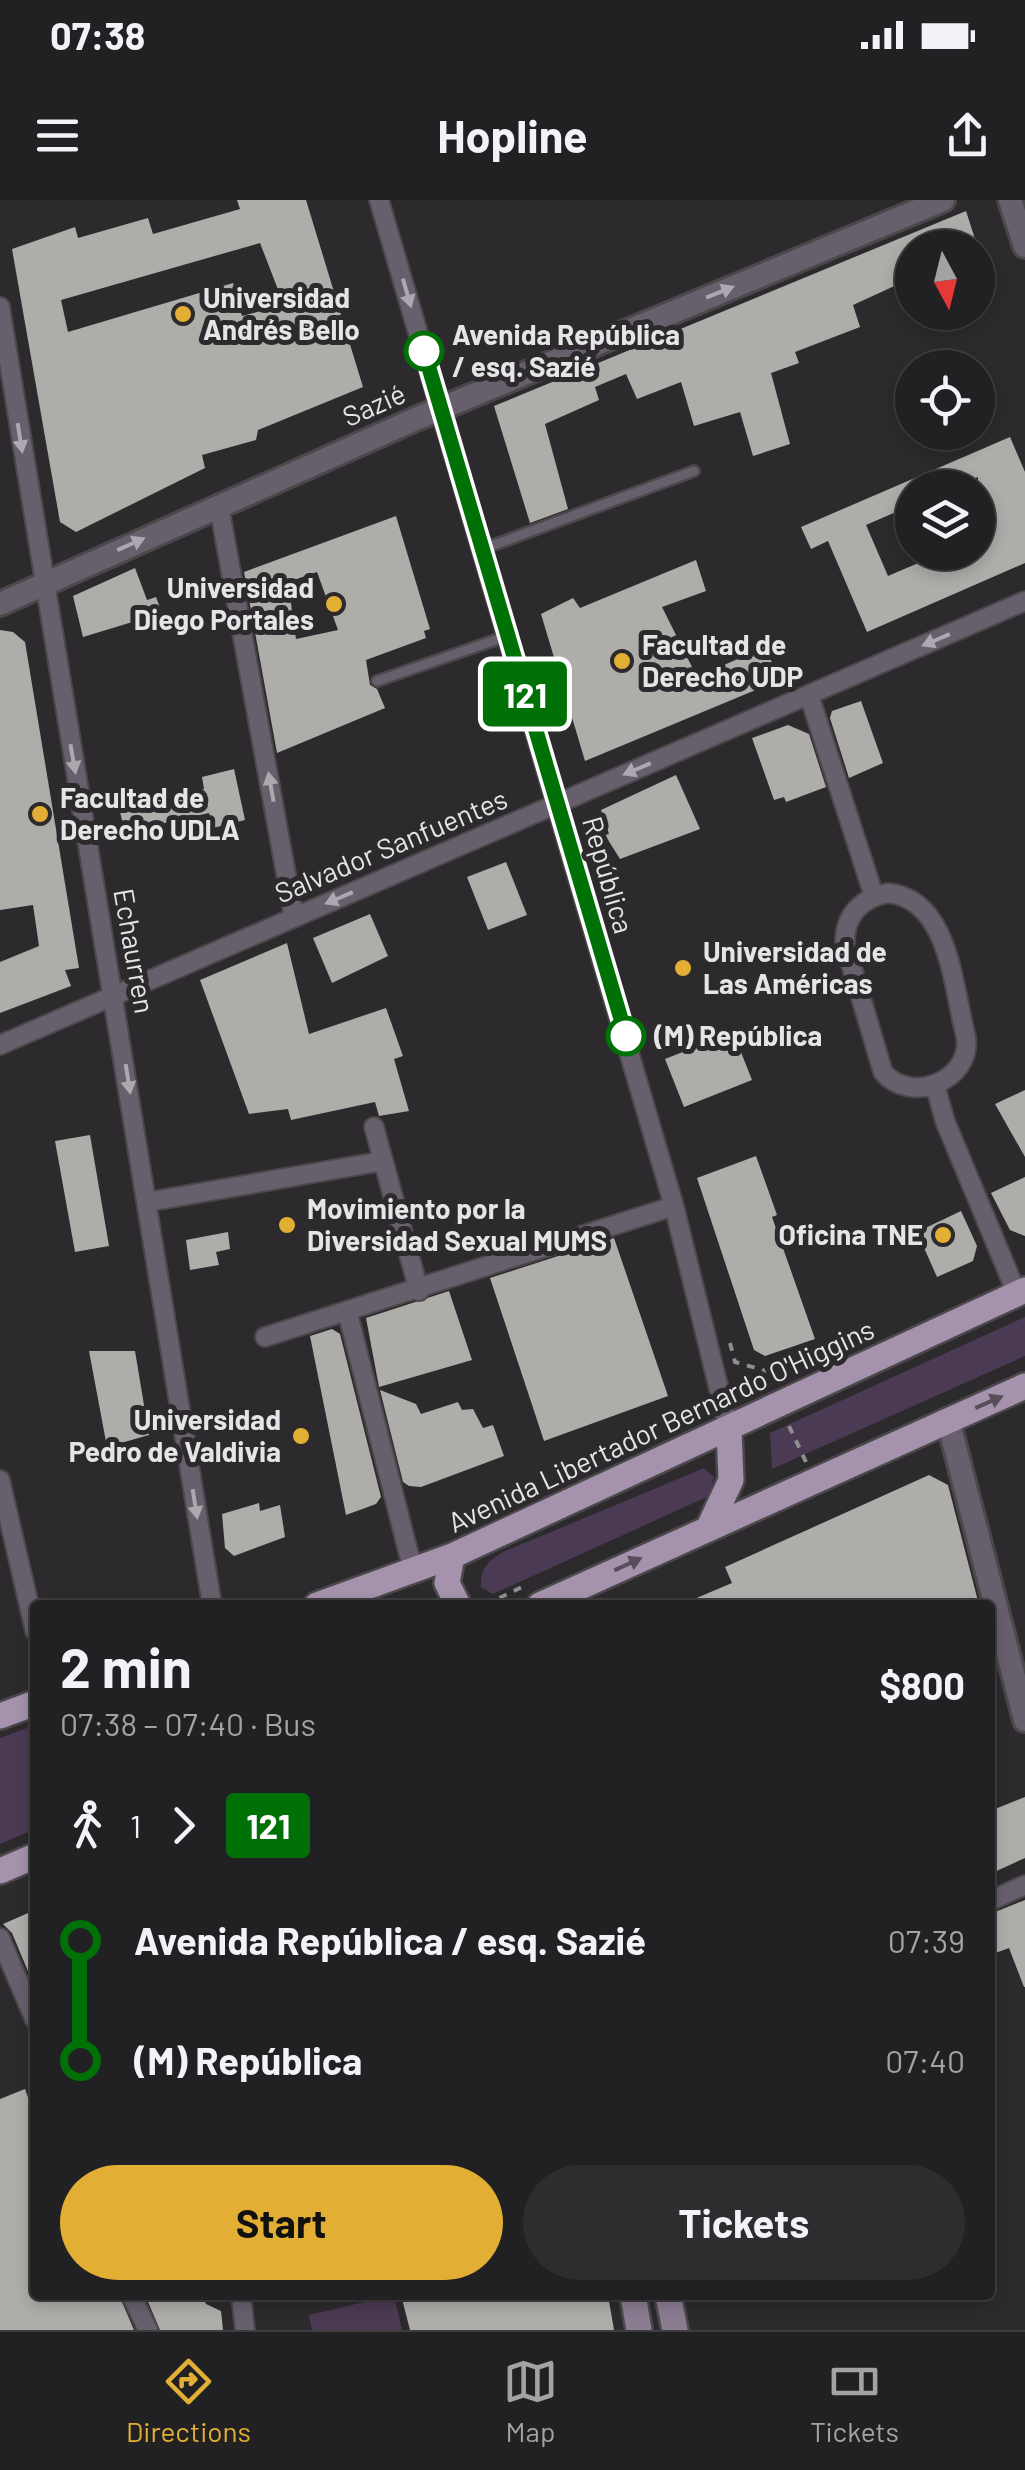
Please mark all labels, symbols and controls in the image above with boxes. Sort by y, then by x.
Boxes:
text: 07:38 [50,12,145,58]
icon: menu [30,108,85,163]
text: Hopline [437,108,588,162]
icon: share [940,108,995,163]
north arrow [895,230,995,330]
map controls [895,230,995,570]
one-way arrow [400,279,415,309]
place label: Universidad Andrés Bello [203,280,360,346]
one-way arrow [705,284,735,300]
marker: Universidad Andrés Bello [172,303,194,325]
place label: Avenida República / esq. Sazié [452,317,680,383]
marker: Avenida República / esq. Sazié [405,332,443,370]
button: locate [895,350,995,450]
street label: Sazié [337,375,410,433]
one-way arrow [13,423,28,454]
button: layers [895,470,995,570]
one-way arrow [116,536,146,552]
place label: Universidad Diego Portales [134,570,314,636]
marker: Universidad Diego Portales [323,593,345,615]
place label: Facultad de Derecho UDP [642,627,803,693]
one-way arrow [921,632,951,648]
marker: Facultad de Derecho UDP [611,650,633,672]
line badge: 121 [468,662,582,726]
text: 121 [503,673,547,715]
one-way arrow [66,744,81,775]
one-way arrow [622,761,652,777]
one-way arrow [262,772,278,803]
place label: Facultad de Derecho UDLA [60,780,240,846]
street label: Salvador Sanfuentes [269,781,512,909]
marker: Facultad de Derecho UDLA [29,803,51,825]
street label: República [576,812,642,937]
street label: Echaurren [107,886,163,1016]
one-way arrow [324,890,354,906]
place label: Universidad de Las Américas [703,934,887,1000]
marker: Universidad de Las Américas [672,957,694,979]
marker: (M) República [607,1017,645,1055]
place label: (M) República [653,1018,822,1052]
one-way arrow [120,1064,136,1095]
place label: Movimiento por la Diversidad Sexual MUMS [307,1191,607,1257]
marker: Movimiento por la Diversidad Sexual MUMS [276,1214,298,1236]
place label: Oficina TNE [779,1217,923,1251]
marker: Oficina TNE [932,1224,954,1246]
street label: Avenida Libertador Bernardo O'Higgins [442,1311,879,1539]
one-way arrow [974,1394,1004,1410]
place label: Universidad Pedro de Valdivia [69,1402,281,1468]
marker: Universidad Pedro de Valdivia [290,1425,312,1447]
one-way arrow [188,1488,204,1520]
one-way arrow [613,1556,643,1572]
text: 2 min [60,1633,192,1699]
text: $800 [879,1662,965,1708]
text: 07:38 – 07:40 · Bus [60,1704,316,1742]
icon: walk [60,1798,115,1853]
icon: forward [156,1798,211,1853]
text: 121 [246,1804,290,1846]
text: 1 [130,1806,141,1844]
text: Avenida República / esq. Sazié [134,1917,646,1963]
text: 07:39 [888,1921,965,1959]
text: (M) República [134,2037,362,2083]
text: 07:40 [885,2041,965,2079]
button: Start [60,2165,503,2280]
button: Tickets [523,2165,965,2280]
tab: Directions [126,2354,251,2448]
tab: Map [503,2354,558,2448]
tab: Tickets [810,2354,899,2448]

